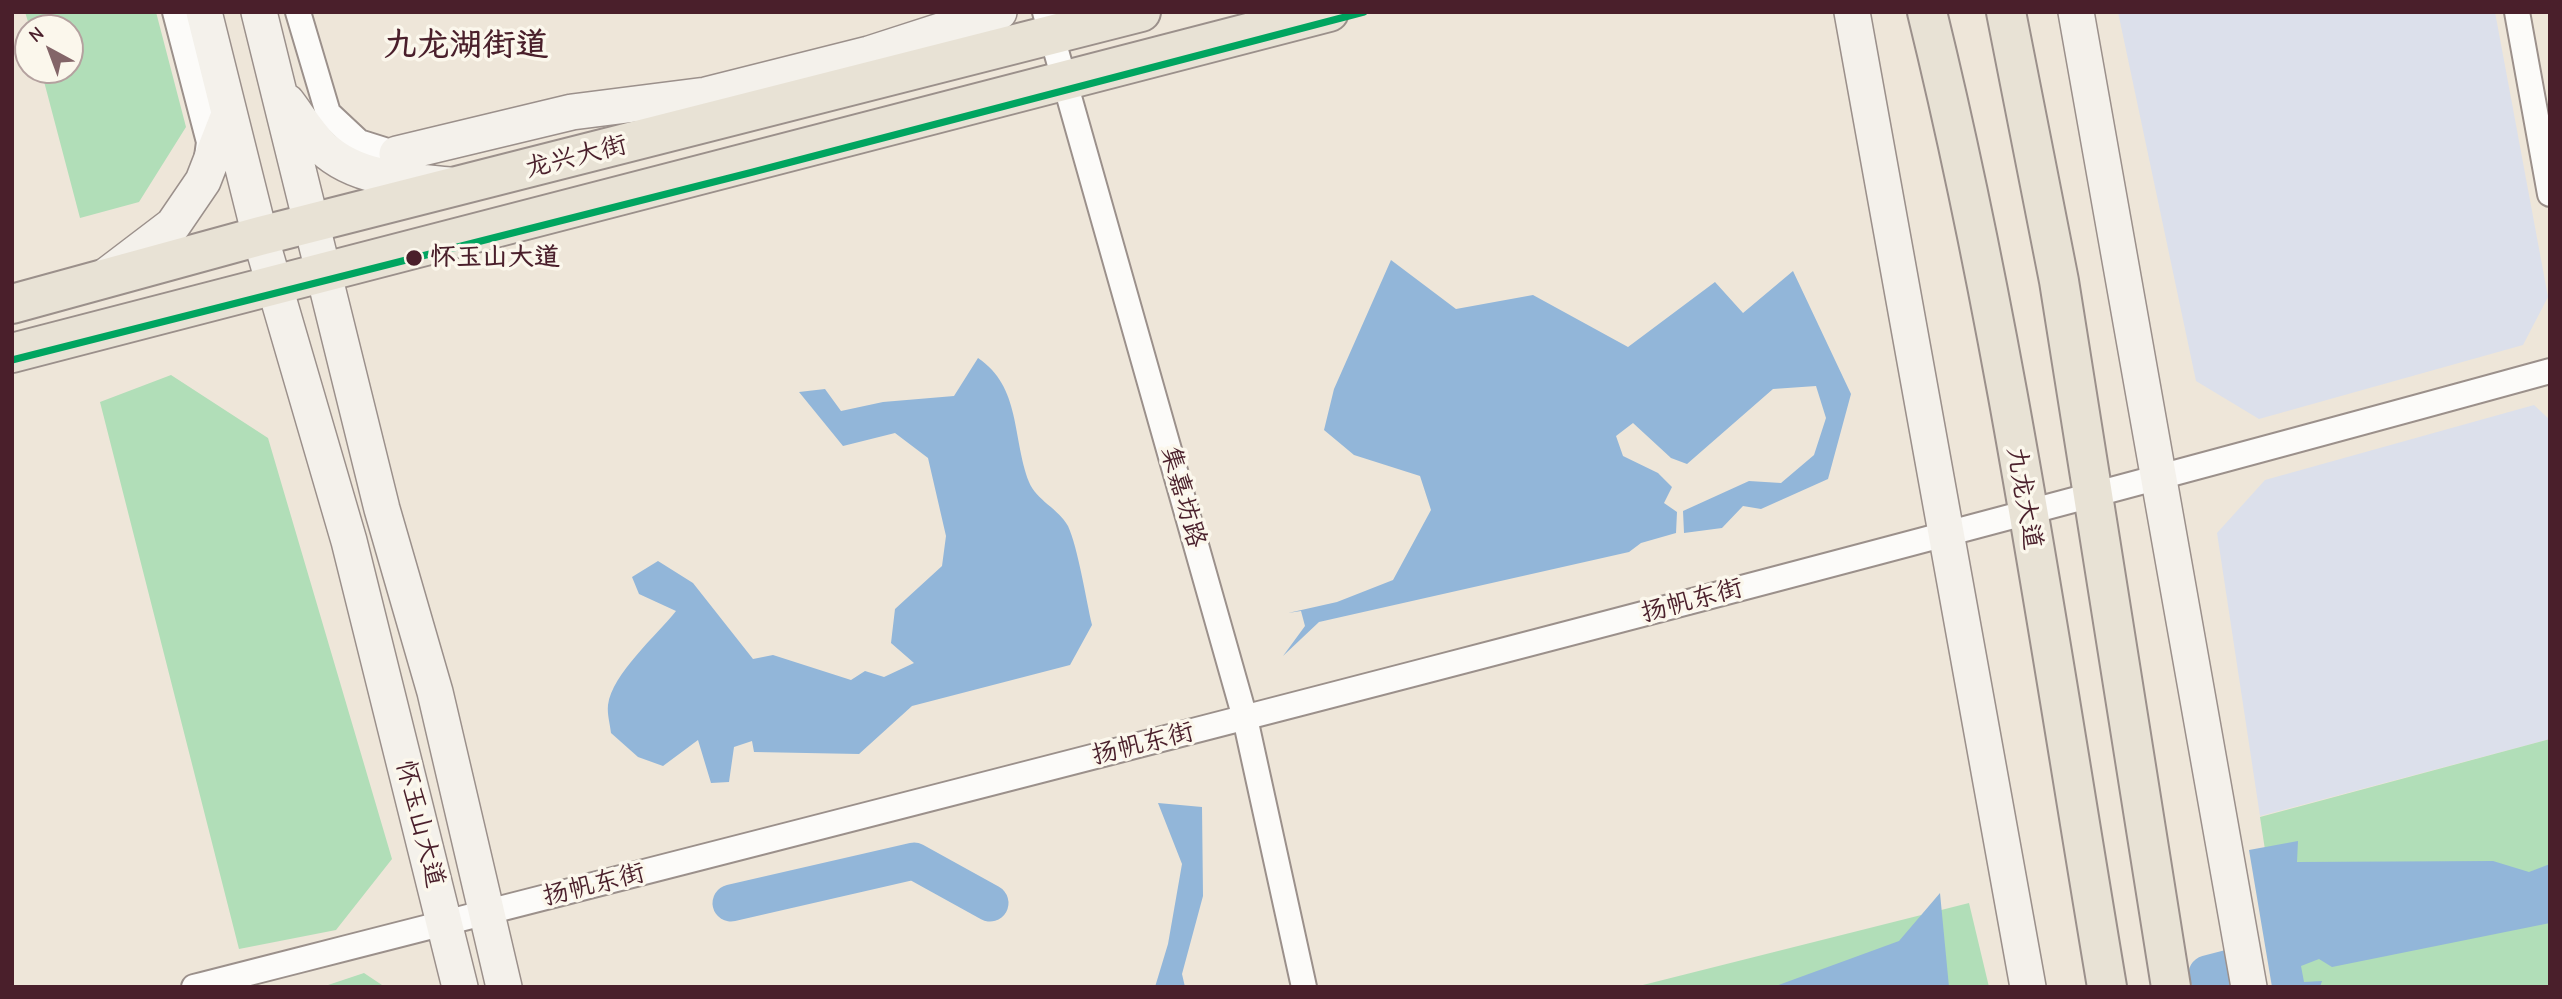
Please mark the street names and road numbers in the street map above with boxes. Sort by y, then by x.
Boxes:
street label: 龙兴大街 [522,129,630,185]
street label: 集嘉坊路 [1154,443,1212,551]
street label: 九龙大道 [2000,444,2048,552]
street label: 扬帆东街 [1638,572,1746,630]
street label: 扬帆东街 [1089,716,1197,772]
street label: 怀玉山大道 [389,757,451,891]
street label: 扬帆东街 [540,857,648,913]

